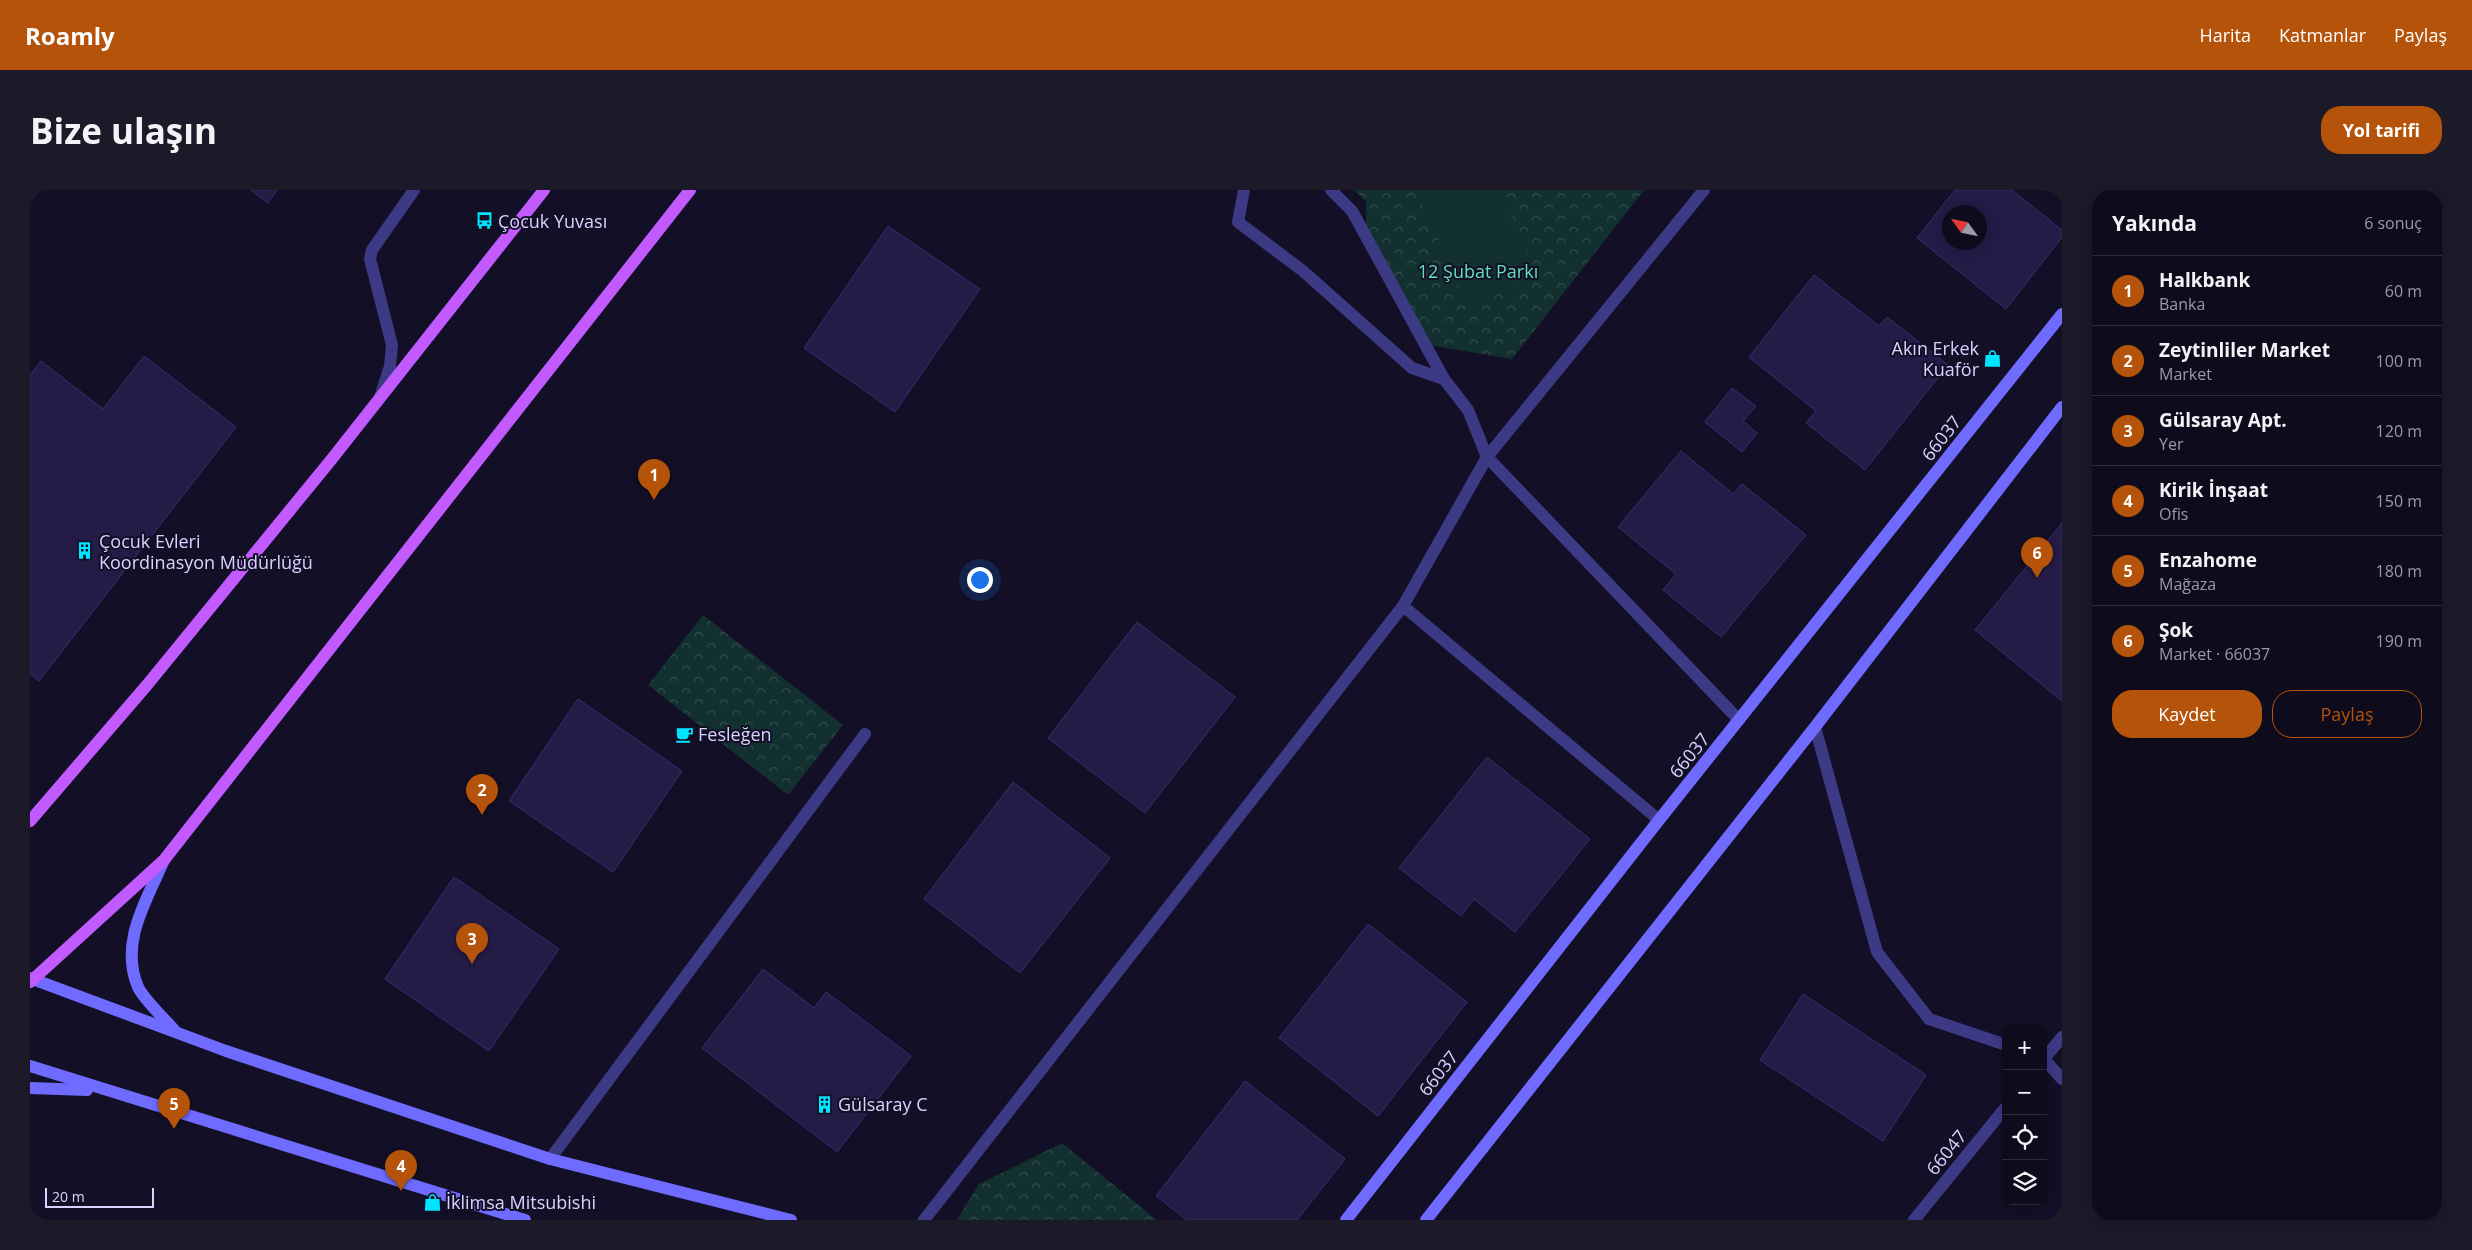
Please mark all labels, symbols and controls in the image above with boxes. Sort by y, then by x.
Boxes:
text: Roamly [25,19,115,52]
text: Harita [2199,23,2251,47]
text: Katmanlar [2279,23,2366,47]
text: Paylaş [2394,23,2447,47]
button: Yol tarifi [2321,106,2442,154]
text: Bize ulaşın [30,107,217,154]
north arrow [1942,205,1987,250]
place label: Çocuk Yuvası [498,209,607,233]
text: Yakında [2112,209,2197,237]
bus stop icon: Çocuk Yuvası [474,211,494,231]
text: 6 sonuç [2364,212,2422,234]
park label: 12 Şubat Parkı [1418,259,1538,283]
text: Halkbank [2159,267,2250,293]
text: 1 [2123,280,2133,302]
text: 60 m [2385,280,2422,302]
text: Banka [2159,293,2205,315]
place label: Akın Erkek Kuaför [1892,336,1980,381]
text: Zeytinliler Market [2159,337,2330,363]
shop icon: Akın Erkek Kuaför [1983,348,2003,368]
text: 2 [2123,350,2133,372]
text: 100 m [2376,350,2422,372]
text: Market [2159,363,2212,385]
text: Gülsaray Apt. [2159,407,2287,433]
street label: 66037 [1916,410,1966,466]
text: 3 [2123,420,2133,442]
text: 120 m [2376,420,2422,442]
text: Yer [2159,433,2183,455]
pin: 1 [638,459,670,500]
text: Kirik İnşaat [2159,477,2268,503]
text: 4 [2123,490,2133,512]
text: 150 m [2376,490,2422,512]
text: Ofis [2159,503,2189,525]
place label: Çocuk Evleri Koordinasyon Müdürlüğü [99,529,313,574]
pin: 6 [2021,537,2053,578]
building icon: Çocuk Evleri Koordinasyon Müdürlüğü [75,541,95,561]
text: Enzahome [2159,547,2257,573]
text: 5 [2123,560,2133,582]
text: 180 m [2376,560,2422,582]
your location [967,567,993,593]
text: Mağaza [2159,573,2216,595]
text: Şok [2159,617,2193,643]
text: 6 [2123,630,2133,652]
text: 190 m [2376,630,2422,652]
text: Market · 66037 [2159,643,2270,665]
button: Kaydet [2112,690,2262,738]
button: Paylaş [2272,690,2422,738]
place label: Fesleğen [698,722,772,746]
cafe icon: Fesleğen [674,724,694,744]
street label: 66037 [1663,727,1715,783]
pin: 2 [466,774,498,815]
pin: 3 [456,923,488,964]
map controls [2002,1025,2047,1205]
button: + [2002,1025,2047,1070]
street label: 66037 [1413,1045,1463,1101]
button: − [2002,1070,2047,1115]
pin: 5 [158,1088,190,1129]
place label: Gülsaray C [838,1092,928,1116]
building icon: Gülsaray C [814,1094,834,1114]
button: locate [2002,1115,2047,1160]
street label: 66047 [1920,1124,1972,1180]
pin: 4 [385,1150,417,1191]
button: layers [2002,1160,2047,1205]
scale bar [45,1185,154,1208]
text: 20 m [52,1187,85,1206]
place label: İklimsa Mitsubishi [446,1190,596,1214]
shop icon: İklimsa Mitsubishi [422,1192,442,1212]

